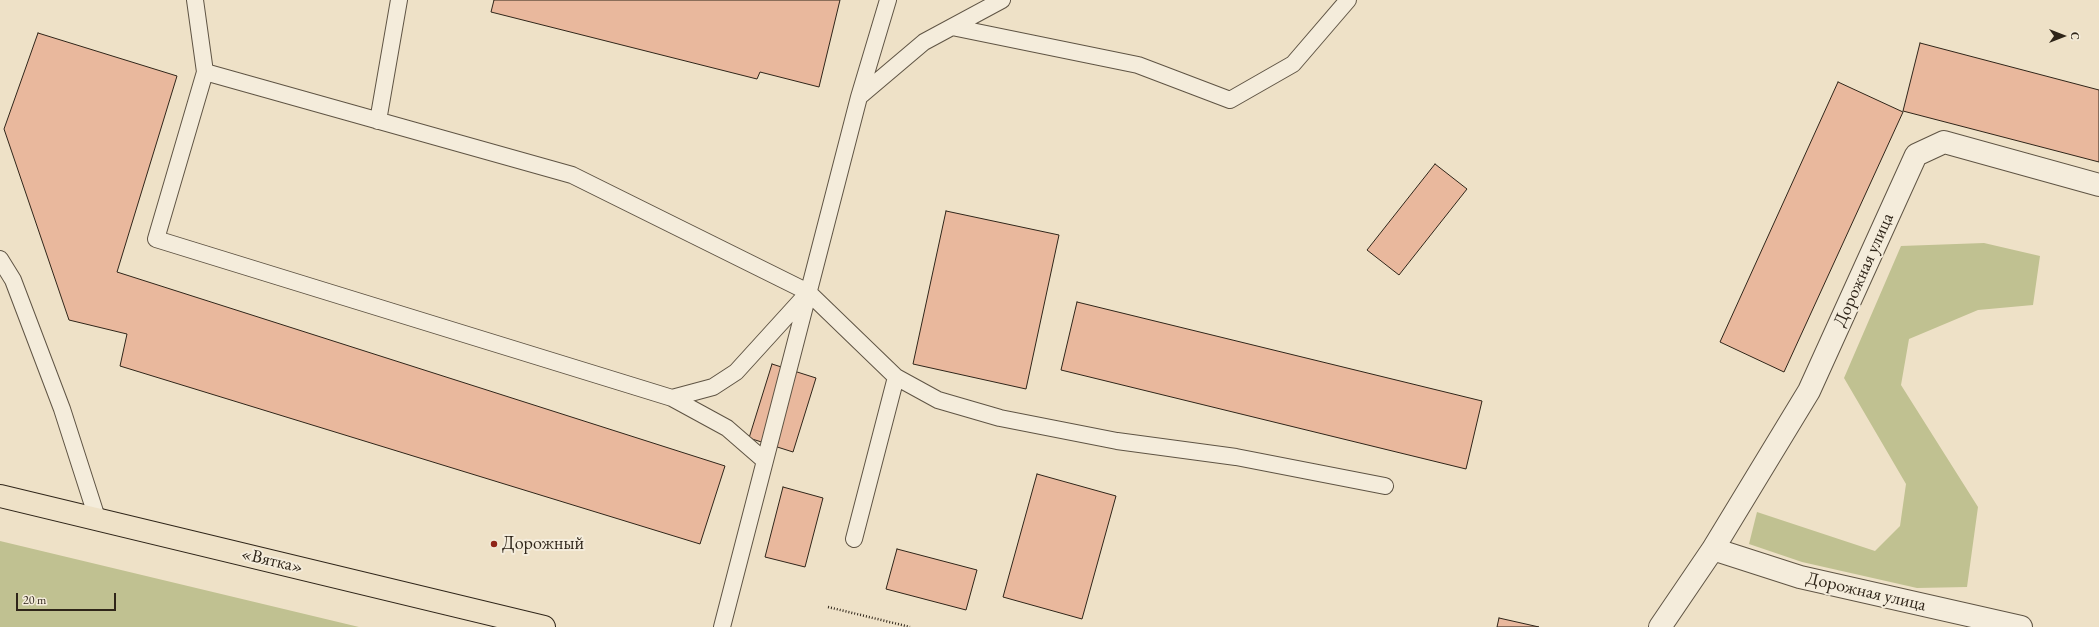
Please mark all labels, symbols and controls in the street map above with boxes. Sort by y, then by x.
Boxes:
north arrow [2043,16,2083,56]
text: С [2068,32,2082,40]
street label: Дорожная улица [1829,210,1899,330]
place label: Дорожный [502,533,584,555]
marker: Дорожный [489,539,499,549]
street label: «Вятка» [239,543,305,579]
street label: Дорожная улица [1804,568,1928,616]
scale bar [18,585,118,611]
text: 20 m [23,592,46,608]

